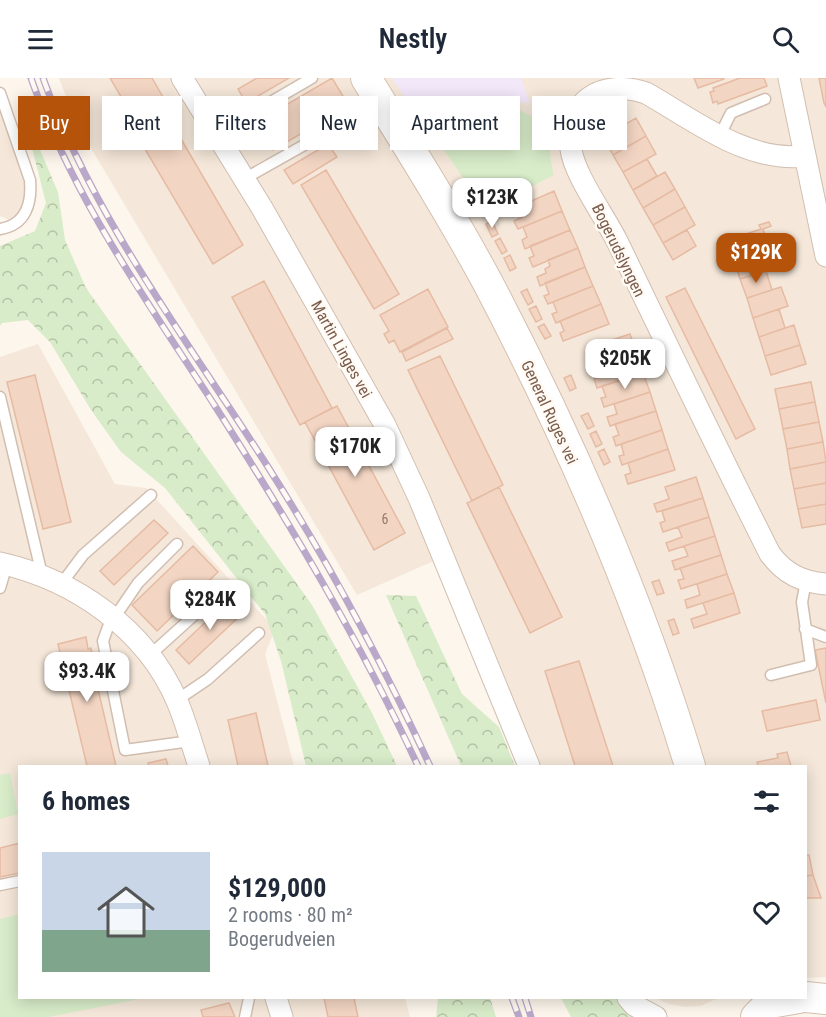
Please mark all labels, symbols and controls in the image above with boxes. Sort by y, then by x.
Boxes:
icon: menu [24,23,57,56]
text: Nestly [379,23,447,55]
icon: search [769,23,802,56]
chip: Buy [18,96,90,150]
chip: Rent [102,96,182,150]
chip: Filters [194,96,288,150]
chip: New [300,96,378,150]
chip: Apartment [390,96,520,150]
chip: House [532,96,627,150]
pin: $123K [450,178,534,229]
text: $123K [466,185,518,209]
street label: Bogerudslyngen [588,201,649,300]
pin: $129K [714,233,798,284]
text: $129K [730,240,782,264]
street label: Martin Linges vei [307,297,376,401]
pin: $205K [583,339,667,390]
text: $205K [599,346,651,370]
street label: General Ruges vei [517,357,582,467]
pin: $170K [313,427,397,478]
text: $170K [329,434,381,458]
house number: 6 [382,511,389,527]
pin: $284K [168,580,252,631]
text: $284K [184,587,236,611]
pin: $93.4K [38,652,136,703]
text: $93.4K [58,659,116,683]
icon: filters [750,785,783,818]
text: 6 homes [42,786,130,816]
text: $129,000 [228,873,326,903]
icon: home [90,876,162,948]
icon: heart [750,896,783,929]
text: 2 rooms · 80 m² [228,903,353,927]
text: Bogerudveien [228,927,335,951]

